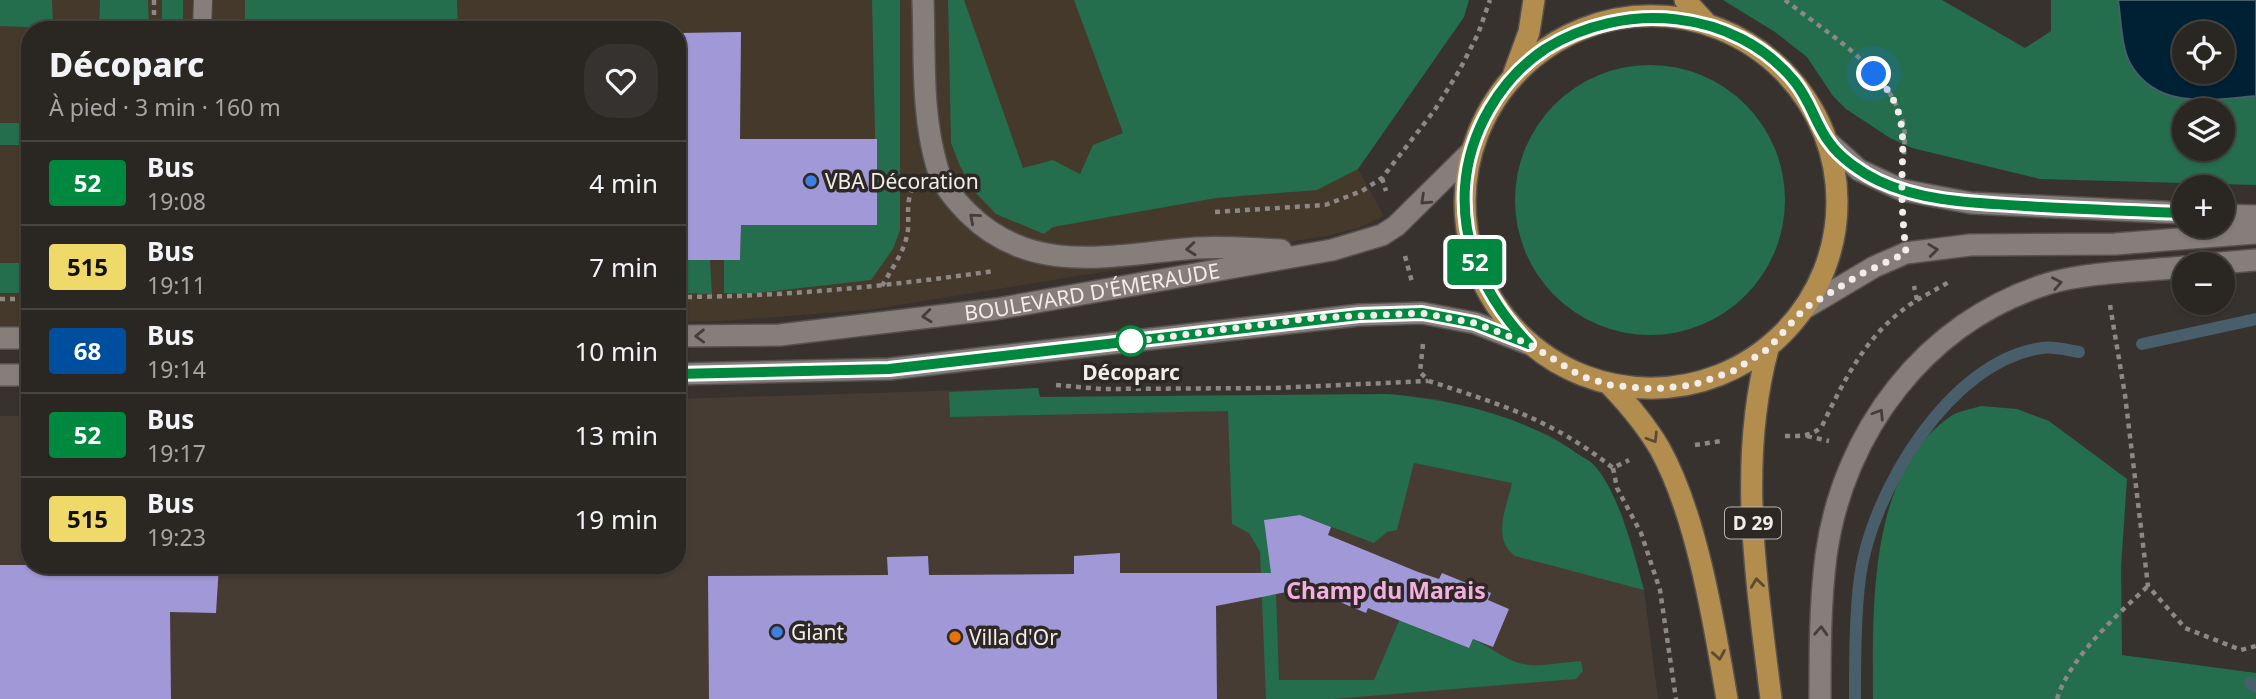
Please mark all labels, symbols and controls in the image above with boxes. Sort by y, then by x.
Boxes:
map controls [2172,21,2235,315]
button: locate [2172,21,2235,84]
text: Décoparc [49,42,204,87]
button: heart [584,44,658,118]
your location [1856,56,1891,91]
text: À pied · 3 min · 160 m [49,91,281,123]
button: layers [2172,98,2235,161]
text: Bus [147,149,194,185]
text: 4 min [589,165,658,201]
text: 52 [74,166,101,199]
place label: VBA Décoration [825,167,979,195]
marker: VBA Décoration [803,173,819,189]
button: + [2172,175,2235,238]
text: 19:08 [147,185,206,217]
one-way arrow [1420,192,1433,204]
one-way arrow [969,214,982,226]
text: Bus [147,233,194,269]
line badge: 52 [1444,239,1506,285]
one-way arrow [1185,241,1196,256]
one-way arrow [1927,242,1938,257]
text: 52 [1461,245,1489,278]
text: 7 min [589,249,658,285]
text: 515 [67,250,108,283]
button: − [2172,252,2235,315]
street label: BOULEVARD D'ÉMERAUDE [963,256,1222,327]
text: 19:11 [147,269,206,301]
one-way arrow [2051,276,2063,291]
one-way arrow [921,309,932,324]
text: Bus [147,317,194,353]
marker: Décoparc [1116,326,1146,356]
one-way arrow [694,328,705,344]
text: 10 min [574,333,658,369]
text: 68 [74,334,101,367]
text: 19:14 [147,353,206,385]
place label: Décoparc [1082,358,1180,386]
text: Bus [147,401,194,437]
one-way arrow [1870,409,1883,422]
text: 13 min [574,417,658,453]
text: 52 [74,418,101,451]
one-way arrow [1644,431,1657,444]
text: 19:17 [147,437,206,469]
text: Bus [147,485,194,521]
text: 19 min [574,501,658,537]
text: 515 [67,502,108,535]
road number: D 29 [1725,508,1781,538]
text: 19:23 [147,521,206,553]
district label: Champ du Marais [1286,574,1486,606]
one-way arrow [1749,577,1764,588]
place label: Giant [791,618,844,646]
place label: Villa d'Or [969,623,1058,651]
marker: Giant [769,624,785,640]
one-way arrow [1814,625,1829,636]
marker: Villa d'Or [947,629,963,645]
one-way arrow [1711,649,1726,661]

